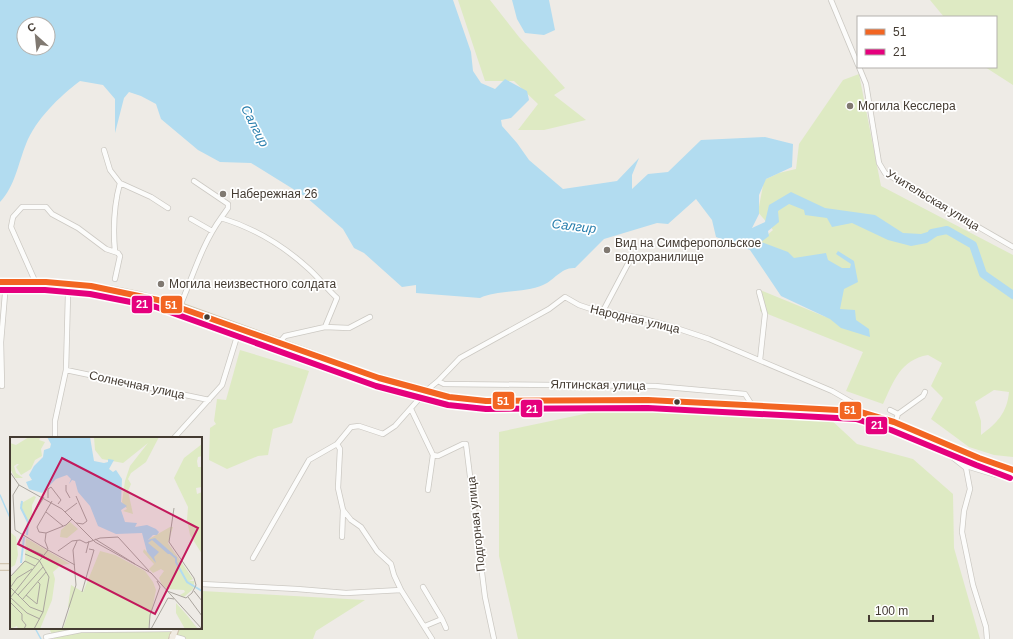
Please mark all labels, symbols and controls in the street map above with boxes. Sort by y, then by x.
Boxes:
north arrow [16,16,56,56]
legend [857,16,997,68]
text: С [25,20,38,34]
text: 51 [893,25,907,39]
text: 21 [893,45,907,59]
place label: Могила Кесслера [858,99,956,113]
marker: Могила Кесслера [845,101,855,111]
water label: Салгир [238,103,272,149]
street label: Учительская улица [884,167,983,234]
place label: Набережная 26 [231,187,318,201]
marker: Набережная 26 [218,189,228,199]
water label: Салгир [551,216,597,236]
place label: Вид на Симферопольское водохранилище [615,236,761,264]
marker: Вид на Симферопольское водохранилище [602,245,612,255]
place label: Могила неизвестного солдата [169,277,337,291]
marker: Могила неизвестного солдата [156,279,166,289]
line badge: 21 [131,295,153,314]
line badge: 51 [160,295,183,314]
text: 21 [136,298,148,310]
text: 51 [165,299,177,311]
street label: Народная улица [589,302,681,336]
unlabelled marker [202,312,212,322]
street label: Солнечная улица [88,368,186,402]
street label: Ялтинская улица [550,377,646,393]
line badge: 51 [492,391,515,410]
text: 51 [497,395,509,407]
unlabelled marker [672,397,682,407]
line badge: 21 [520,399,543,418]
line badge: 51 [839,401,862,420]
text: 21 [526,403,538,415]
text: 51 [844,404,856,416]
line badge: 21 [865,416,888,435]
text: 21 [871,419,883,431]
inset map [10,437,202,629]
street label: Подгорная улица [464,475,488,572]
scale bar [869,597,933,623]
text: 100 m [875,604,908,618]

